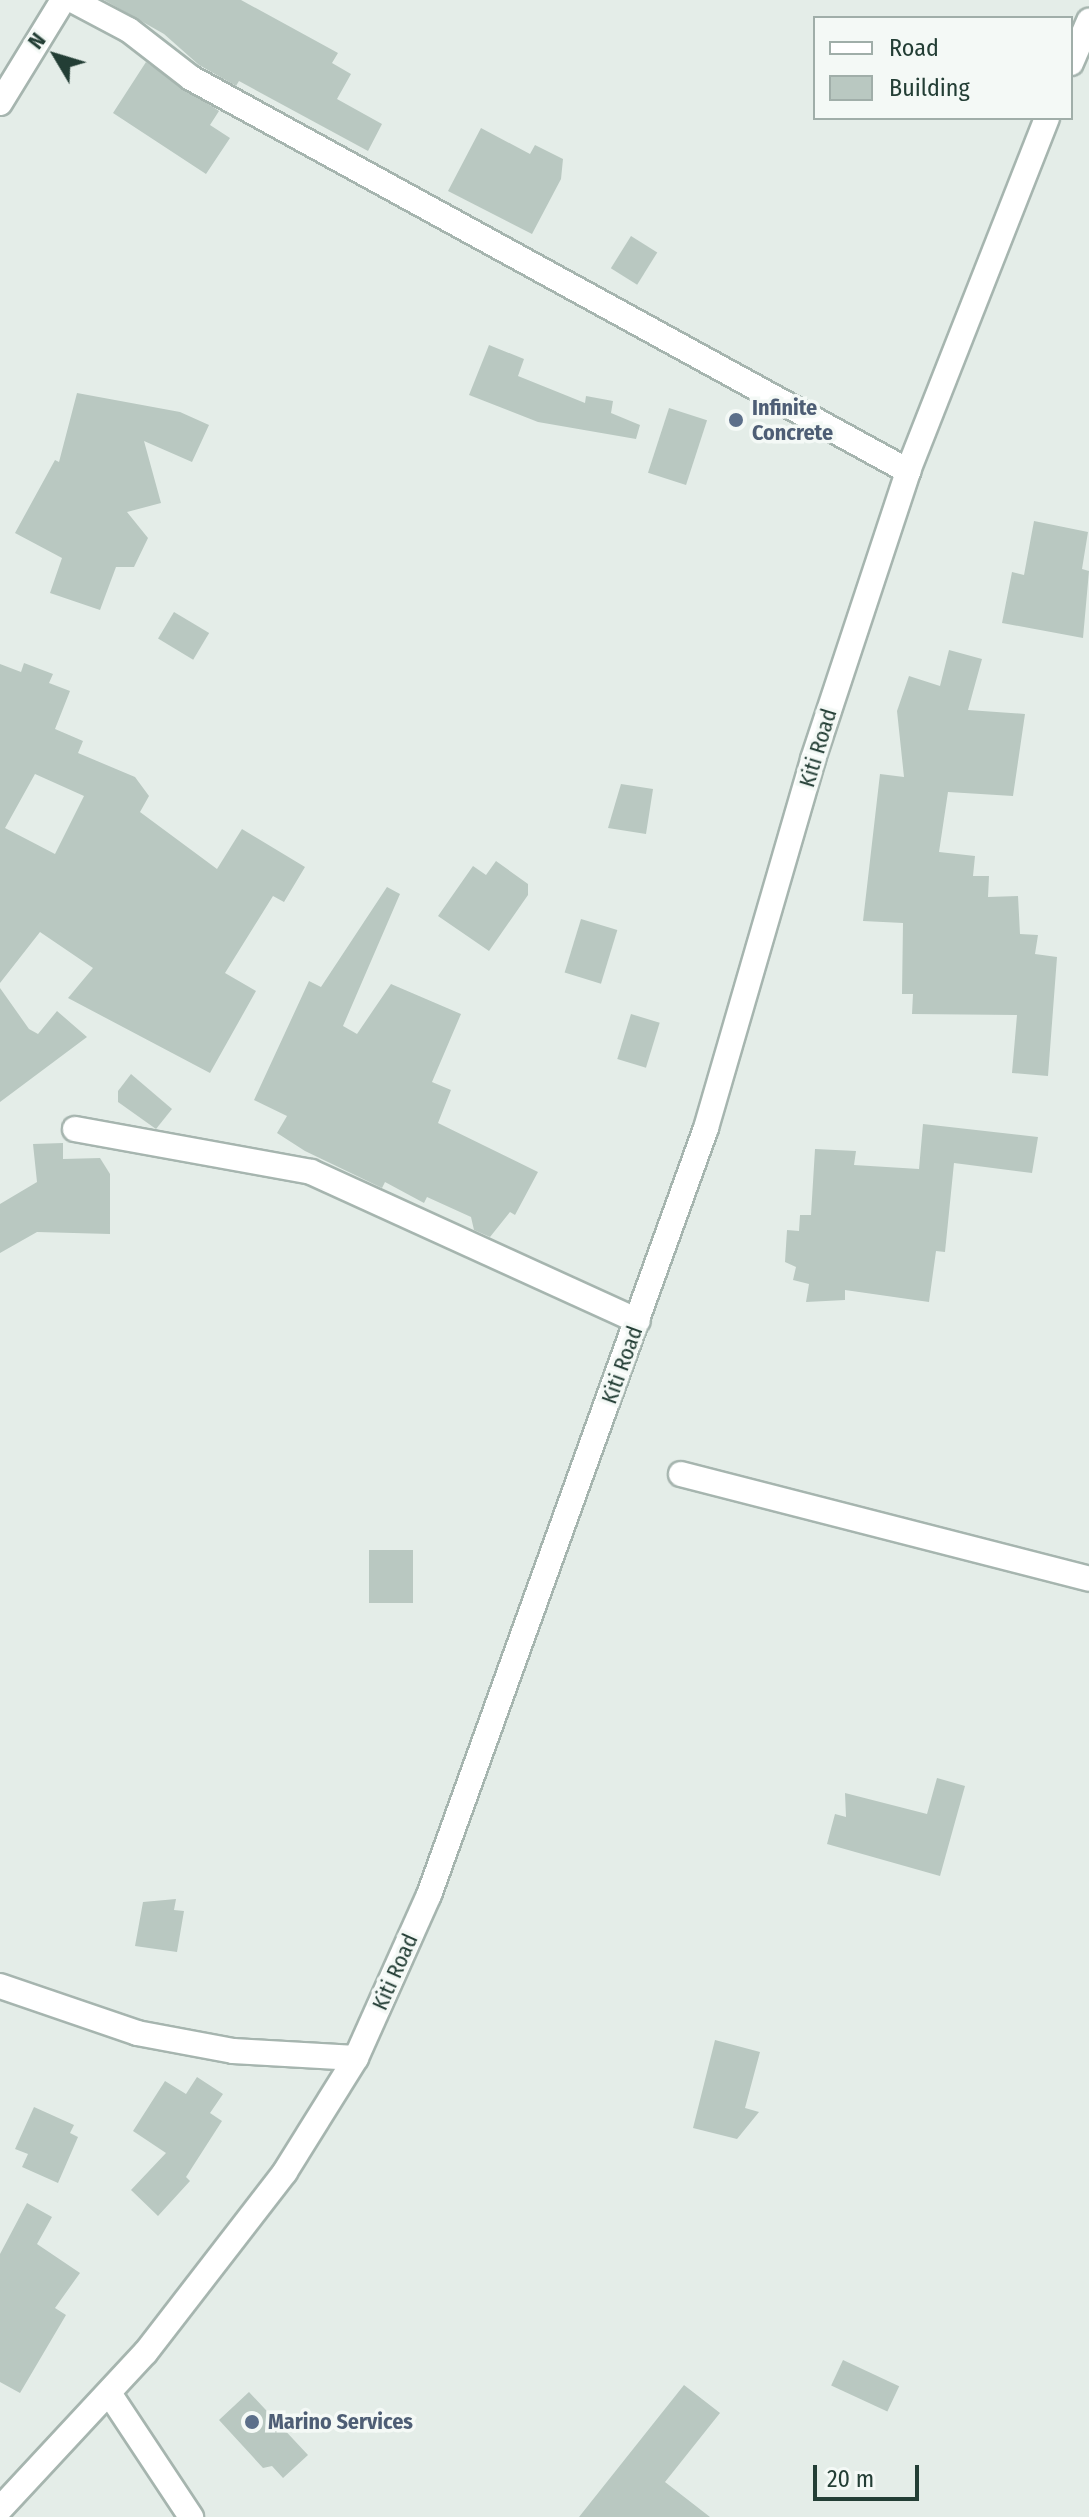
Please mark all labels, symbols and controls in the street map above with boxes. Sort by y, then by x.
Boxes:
north arrow [16,16,96,96]
legend [813,16,1073,120]
text: N [22,27,51,54]
text: Road [889,34,939,62]
text: Building [889,74,970,102]
place label: Infinite Concrete [752,394,833,446]
marker: Infinite Concrete [727,411,745,429]
street label: Kiti Road [794,706,842,790]
street label: Kiti Road [596,1323,648,1407]
street label: Kiti Road [367,1930,423,2014]
place label: Marino Services [268,2409,413,2435]
marker: Marino Services [243,2413,261,2431]
scale bar [817,2449,923,2499]
text: 20 m [827,2465,874,2493]

